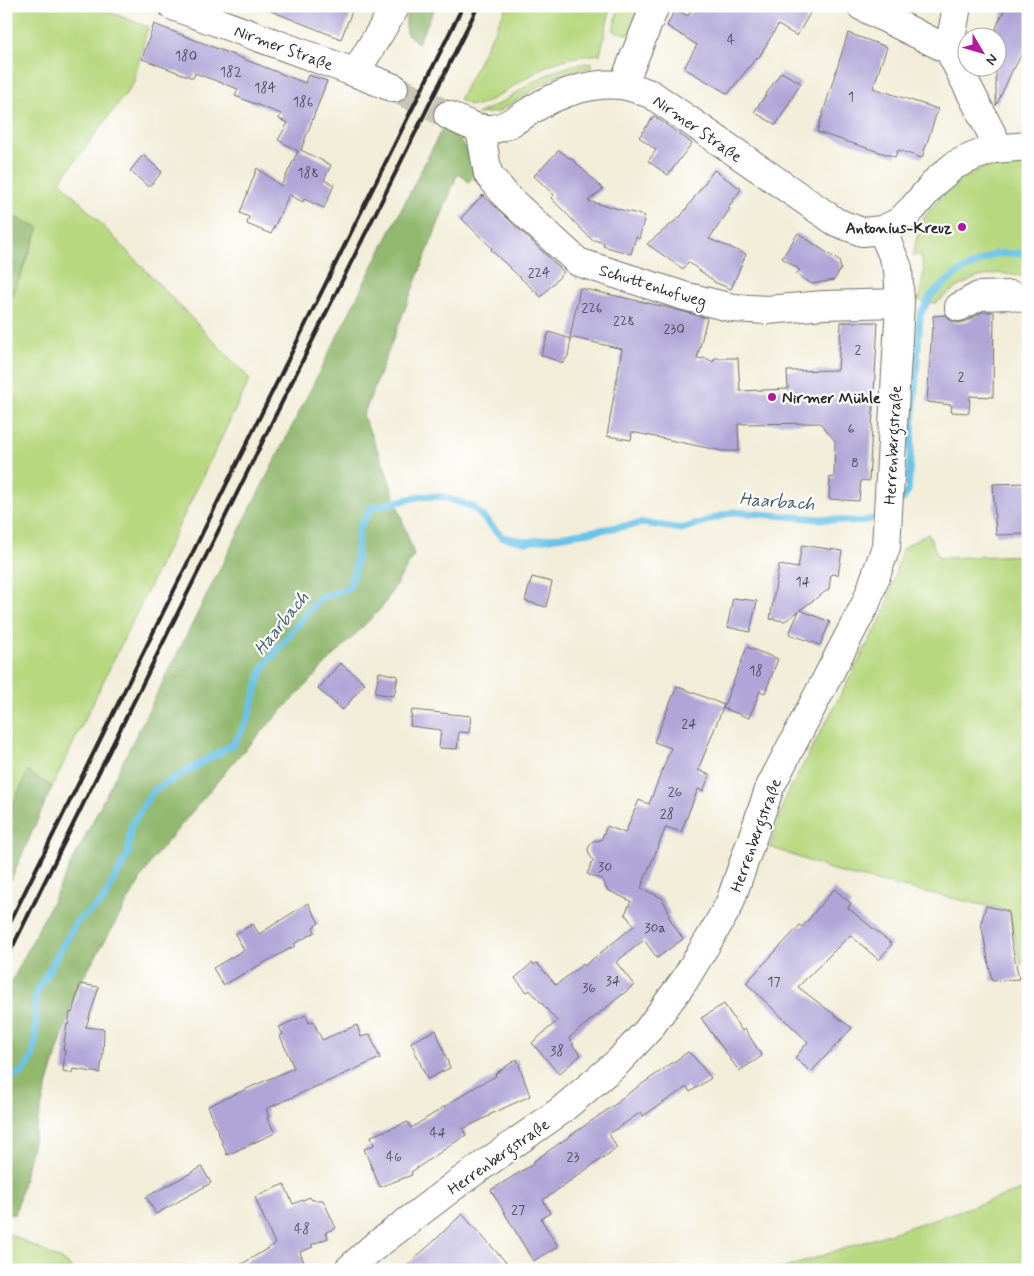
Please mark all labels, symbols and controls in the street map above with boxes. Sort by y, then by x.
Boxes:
street label: Nirmer Straße [231,21,336,76]
north arrow [956,28,1006,78]
house number: 4 [727,31,735,49]
house number: 180 [175,47,197,65]
text: N [981,50,1001,69]
house number: 182 [220,63,242,81]
house number: 184 [254,79,276,97]
house number: 1 [848,88,854,106]
street label: Nirmer Straße [649,91,746,168]
house number: 186 [293,93,313,111]
house number: 188 [297,164,319,182]
place label: Antonius-Kreuz [845,218,952,239]
marker: Antonius-Kreuz [956,221,968,233]
street label: Schuttenhofweg [596,260,709,314]
house number: 224 [528,264,550,282]
house number: 226 [582,299,602,317]
house number: 228 [613,312,635,330]
house number: 230 [663,320,685,338]
house number: 2 [855,341,862,359]
house number: 2 [958,368,965,386]
street label: Herrenbergstraße [880,385,908,505]
place label: Nirmer Mühle [782,388,881,409]
marker: Nirmer Mühle [766,391,778,403]
house number: 6 [847,420,855,438]
house number: 8 [851,454,859,472]
water label: Haarbach [738,487,816,517]
house number: 14 [796,573,811,591]
water label: Haarbach [249,587,315,660]
house number: 18 [749,662,763,680]
house number: 24 [681,715,697,733]
street label: Herrenbergstraße [726,776,788,896]
house number: 26 [668,783,683,801]
house number: 28 [660,805,674,823]
house number: 30 [598,858,612,876]
house number: 30a [644,919,666,937]
house number: 34 [606,972,621,990]
house number: 17 [767,973,781,991]
house number: 36 [582,979,596,997]
house number: 38 [550,1042,564,1060]
street label: Herrenbergstraße [444,1114,555,1201]
house number: 44 [430,1124,447,1142]
house number: 46 [386,1148,402,1166]
house number: 23 [567,1148,579,1166]
house number: 27 [511,1201,525,1219]
house number: 48 [294,1220,310,1238]

